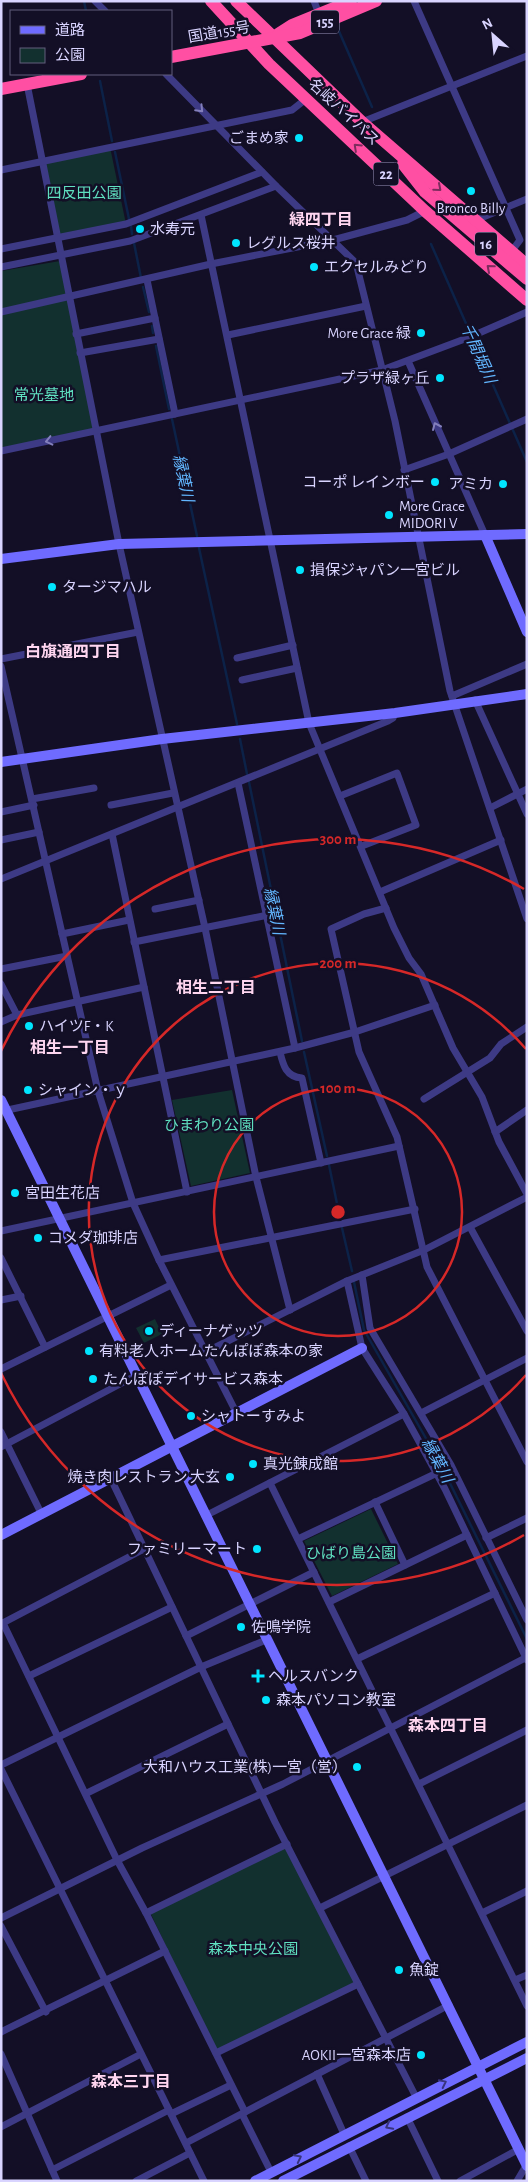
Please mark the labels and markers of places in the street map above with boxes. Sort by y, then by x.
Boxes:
place label: ごまめ家 [229,130,289,146]
marker: ごまめ家 [293,132,305,144]
marker: Bronco Billy [465,185,477,197]
place label: Bronco Billy [437,201,506,216]
place label: 水寿元 [150,221,195,237]
marker: 水寿元 [134,223,146,235]
place label: レグルス桜井 [246,234,336,251]
marker: レグルス桜井 [230,237,242,249]
place label: エクセルみどり [324,259,429,275]
marker: エクセルみどり [308,261,320,273]
place label: More Grace 緑 [328,325,411,341]
marker: More Grace 緑 [415,327,427,339]
place label: プラザ緑ヶ丘 [340,370,430,386]
marker: プラザ緑ヶ丘 [434,372,446,384]
place label: コーポ レインボー [303,474,425,490]
marker: コーポ レインボー [429,476,441,488]
place label: アミカ [448,477,493,492]
marker: アミカ [497,478,509,490]
place label: More Grace MIDORI V [399,499,465,531]
marker: More Grace MIDORI V [383,509,395,521]
place label: 損保ジャパン一宮ビル [310,562,460,578]
marker: 損保ジャパン一宮ビル [294,564,306,576]
place label: タージマハル [62,579,152,595]
marker: タージマハル [46,581,58,593]
place label: ハイツF・K [39,1019,114,1034]
marker: ハイツF・K [23,1020,35,1032]
place label: シャイン・ｙ [38,1083,128,1099]
marker: シャイン・ｙ [22,1084,34,1096]
place label: 宮田生花店 [25,1185,100,1201]
marker: 宮田生花店 [9,1187,21,1199]
centre of rings [329,1203,347,1221]
place label: コメダ珈琲店 [48,1230,138,1246]
marker: コメダ珈琲店 [32,1232,44,1244]
place label: ディーナゲッツ [159,1323,263,1339]
marker: ディーナゲッツ [143,1325,155,1337]
place label: 有料老人ホームたんぽぽ森本の家 [99,1342,324,1359]
marker: 有料老人ホームたんぽぽ森本の家 [83,1345,95,1357]
place label: たんぽぽデイサービス森本 [103,1371,283,1387]
marker: たんぽぽデイサービス森本 [87,1373,99,1385]
place label: シャトーすみよ [201,1408,306,1424]
marker: シャトーすみよ [185,1410,197,1422]
place label: 真光錬成館 [263,1456,338,1472]
marker: 真光錬成館 [247,1458,259,1470]
place label: 焼き肉レストラン 大玄 [68,1469,220,1485]
marker: 焼き肉レストラン 大玄 [224,1471,236,1483]
place label: ファミリーマート [127,1542,247,1557]
marker: ファミリーマート [251,1543,263,1555]
place label: 佐鳴学院 [251,1619,311,1635]
marker: 佐鳴学院 [235,1621,247,1633]
place label: ヘルスバンク [268,1668,359,1684]
marker: ヘルスバンク [252,1670,264,1682]
place label: 森本パソコン教室 [276,1692,396,1708]
marker: 森本パソコン教室 [260,1694,272,1706]
place label: 大和ハウス工業(株)一宮（営） [143,1759,347,1775]
marker: 大和ハウス工業(株)一宮（営） [351,1761,363,1773]
place label: 魚錠 [409,1961,439,1978]
marker: 魚錠 [393,1964,405,1976]
place label: AOKII一宮森本店 [302,2047,411,2063]
marker: AOKII一宮森本店 [415,2049,427,2061]

